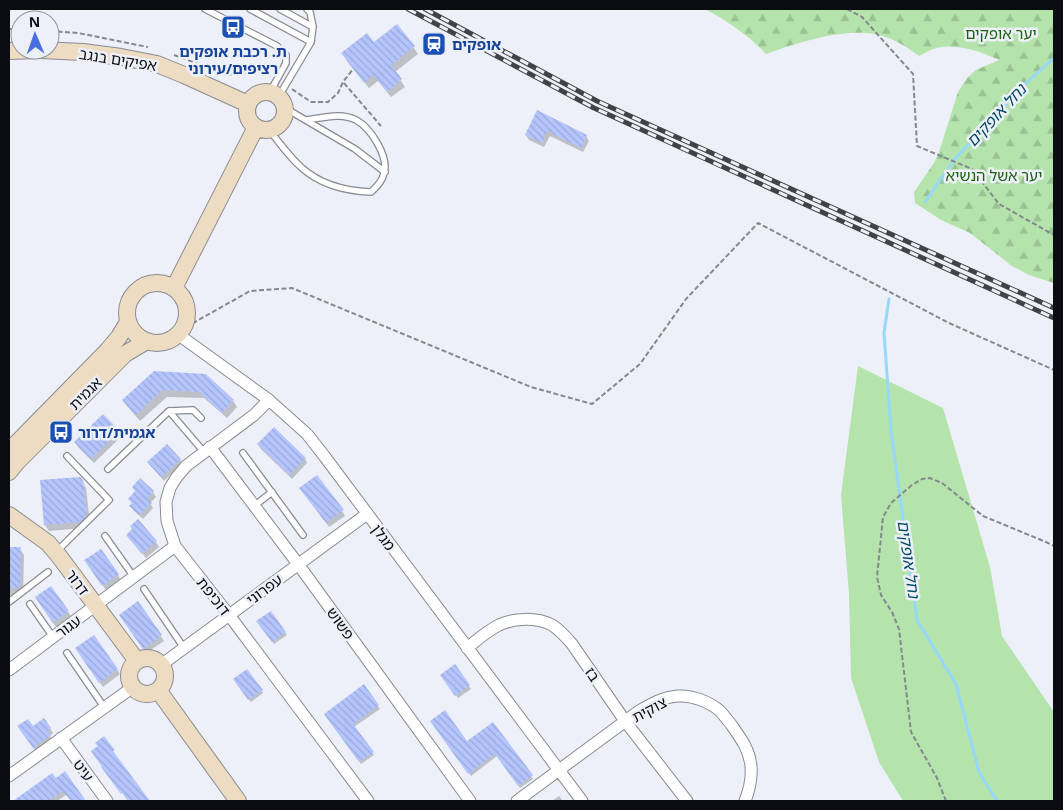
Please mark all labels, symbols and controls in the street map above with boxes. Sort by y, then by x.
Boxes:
north arrow [10,10,60,60]
text: N [29,12,41,31]
bus stop icon: ת. רכבת אופקים רציפים/עירוני [220,14,246,40]
park label: יער אופקים [965,23,1037,43]
station icon: אופקים [421,31,447,57]
place label: אופקים [452,34,501,54]
place label: ת. רכבת אופקים רציפים/עירוני [179,41,287,78]
street label: אפיקים בנגב [78,43,158,75]
water label: נחל אופקים [961,78,1031,151]
park label: יער אשל הנשיא [946,165,1042,185]
street label: אגמית [64,372,106,414]
bus stop icon: אגמית/דרור [48,419,74,445]
place label: אגמית/דרור [78,422,155,442]
water label: נחל אופקים [893,519,925,600]
street label: מגלן [368,520,400,554]
street label: דרור [62,565,94,599]
street label: עפרוני [242,569,286,609]
street label: דוכיפת [193,573,235,619]
street label: פשוש [323,603,359,643]
street label: עגור [51,610,85,642]
street label: בז [581,663,605,686]
street label: צוקית [628,692,670,726]
street label: עיט [69,755,99,785]

